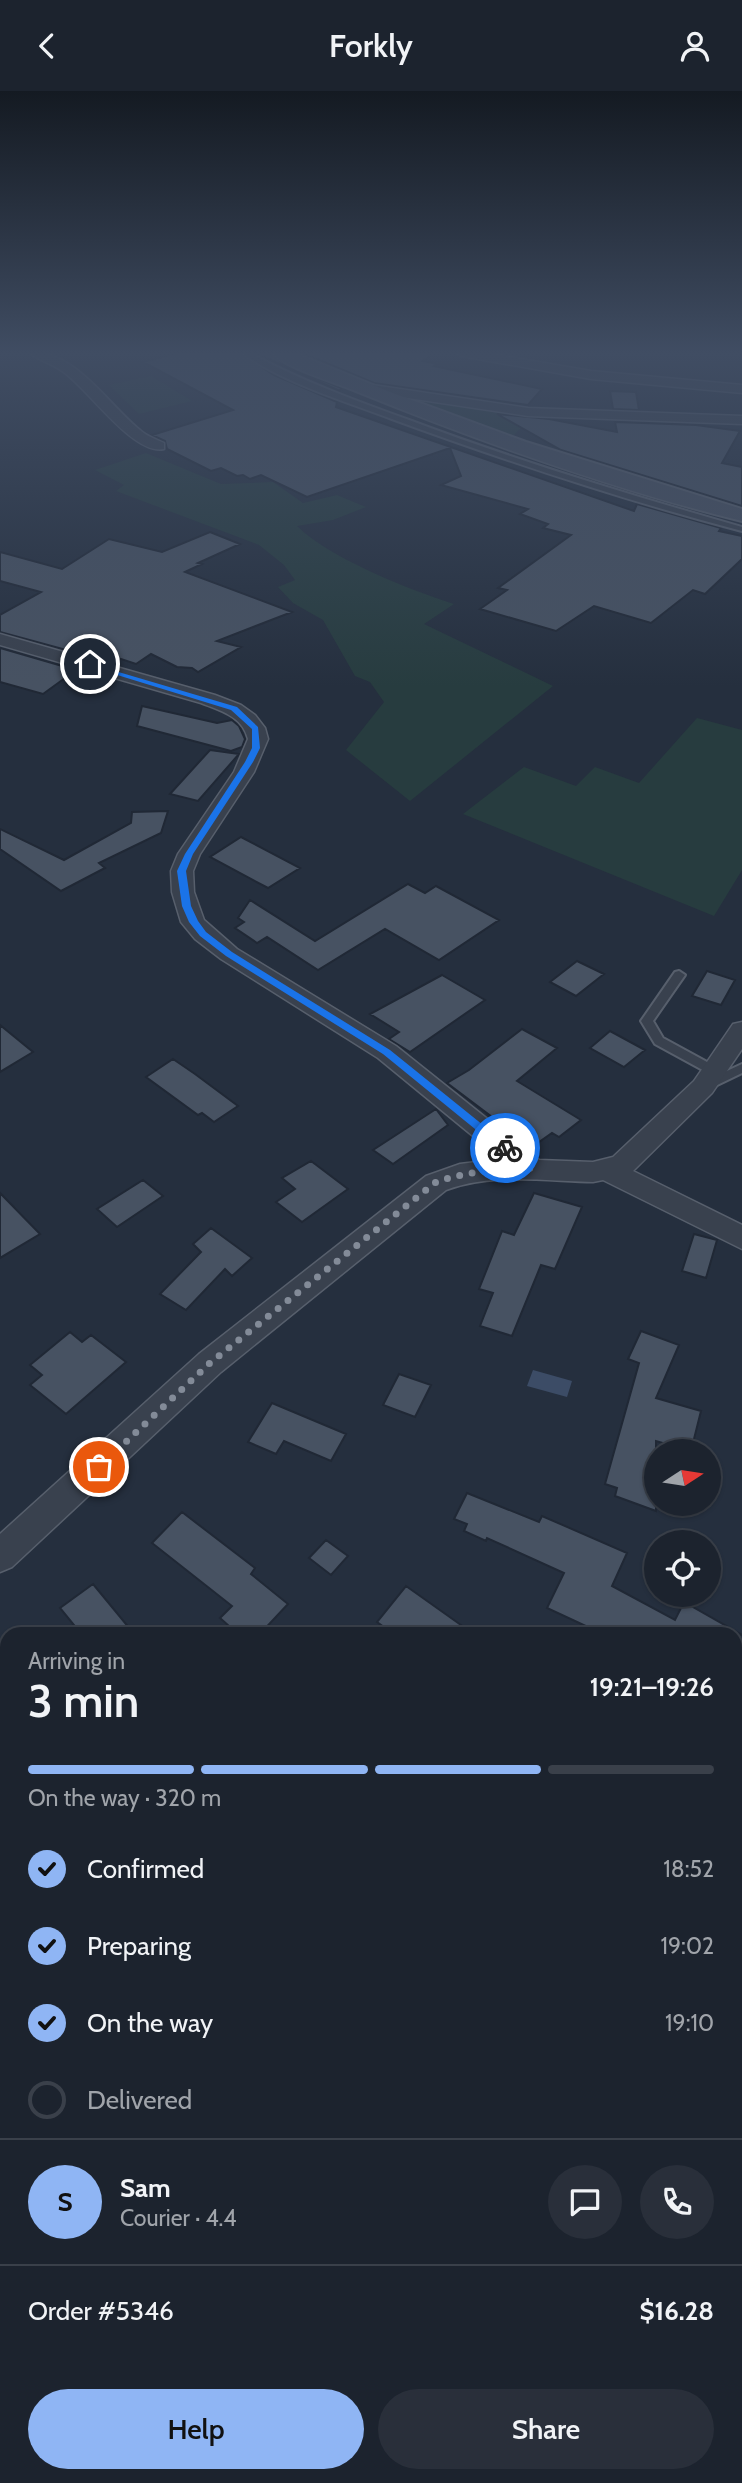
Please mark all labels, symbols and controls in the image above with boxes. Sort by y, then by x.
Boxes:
text: Forkly [329,26,413,65]
icon: back [28,27,66,65]
icon: person [676,27,714,65]
pin [60,634,120,694]
icon: home [71,645,109,683]
courier [470,1113,540,1183]
icon: bike [486,1129,524,1167]
pin [69,1437,129,1497]
north arrow [644,1439,721,1515]
map controls [644,1439,721,1607]
icon: bag [80,1448,118,1486]
button: locate [644,1530,721,1607]
text: Arriving in [28,1647,125,1675]
text: 19:21–19:26 [590,1671,714,1703]
text: 3 min [28,1673,139,1729]
text: On the way · 320 m [28,1784,221,1812]
icon: check [28,1850,66,1888]
text: Confirmed [87,1853,204,1885]
text: 18:52 [663,1855,714,1883]
icon: check [28,1927,66,1965]
text: Preparing [87,1930,191,1962]
text: 19:02 [661,1932,714,1960]
icon: check [28,2004,66,2042]
text: On the way [87,2007,213,2039]
text: 19:10 [665,2009,714,2037]
text: Delivered [87,2084,192,2116]
button: chat [548,2165,622,2239]
button: phone [640,2165,714,2239]
text: Sam [120,2172,171,2204]
text: S [57,2186,73,2218]
text: Courier · 4.4 [120,2204,237,2232]
text: Order #5346 [28,2295,174,2327]
text: $16.28 [639,2295,714,2327]
button: Help [28,2389,364,2469]
button: Share [378,2389,714,2469]

